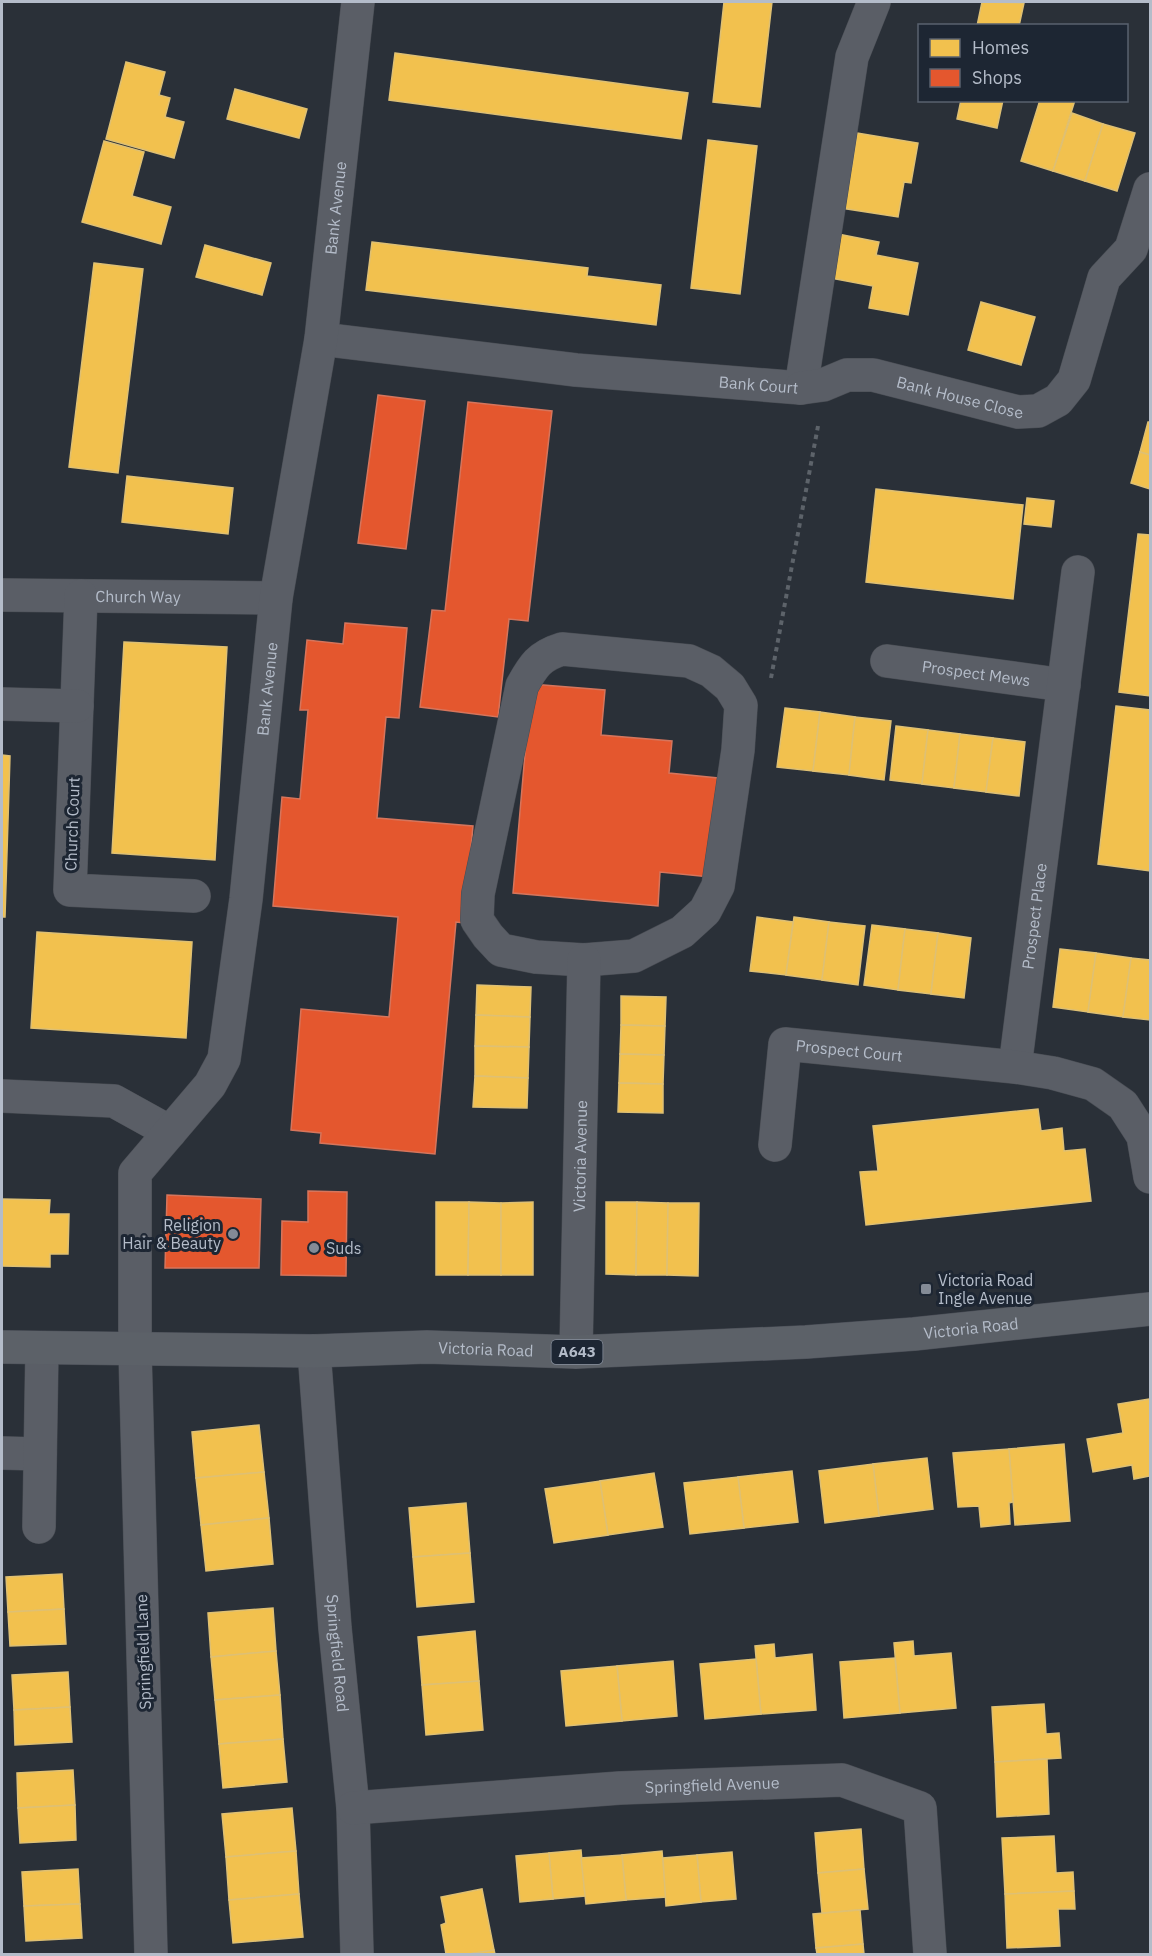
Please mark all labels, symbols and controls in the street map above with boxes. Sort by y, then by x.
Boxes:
legend [918,24,1128,102]
text: Homes [972,36,1029,59]
text: Shops [972,66,1022,89]
street label: Bank Avenue [320,160,350,256]
street label: Bank Court [718,371,799,398]
street label: Bank House Close [895,371,1024,422]
street label: Church Way [95,586,181,607]
street label: Bank Avenue [252,641,282,737]
street label: Prospect Mews [921,656,1032,690]
street label: Church Court [60,777,84,871]
street label: Prospect Place [1018,862,1051,971]
street label: Prospect Court [795,1035,904,1066]
street label: Victoria Avenue [569,1100,591,1212]
place label: Religion Hair & Beauty [122,1215,221,1253]
marker: Religion Hair & Beauty [226,1227,240,1241]
place label: Suds [326,1238,361,1258]
marker: Suds [307,1241,321,1255]
place label: Victoria Road Ingle Avenue [938,1270,1033,1308]
marker: Victoria Road Ingle Avenue [919,1282,933,1296]
street label: Victoria Road [923,1313,1019,1343]
street label: Victoria Road [438,1337,534,1361]
road number: A643 [552,1340,602,1364]
street label: Springfield Road [322,1593,353,1713]
street label: Springfield Lane [131,1594,155,1710]
street label: Springfield Avenue [644,1772,780,1797]

